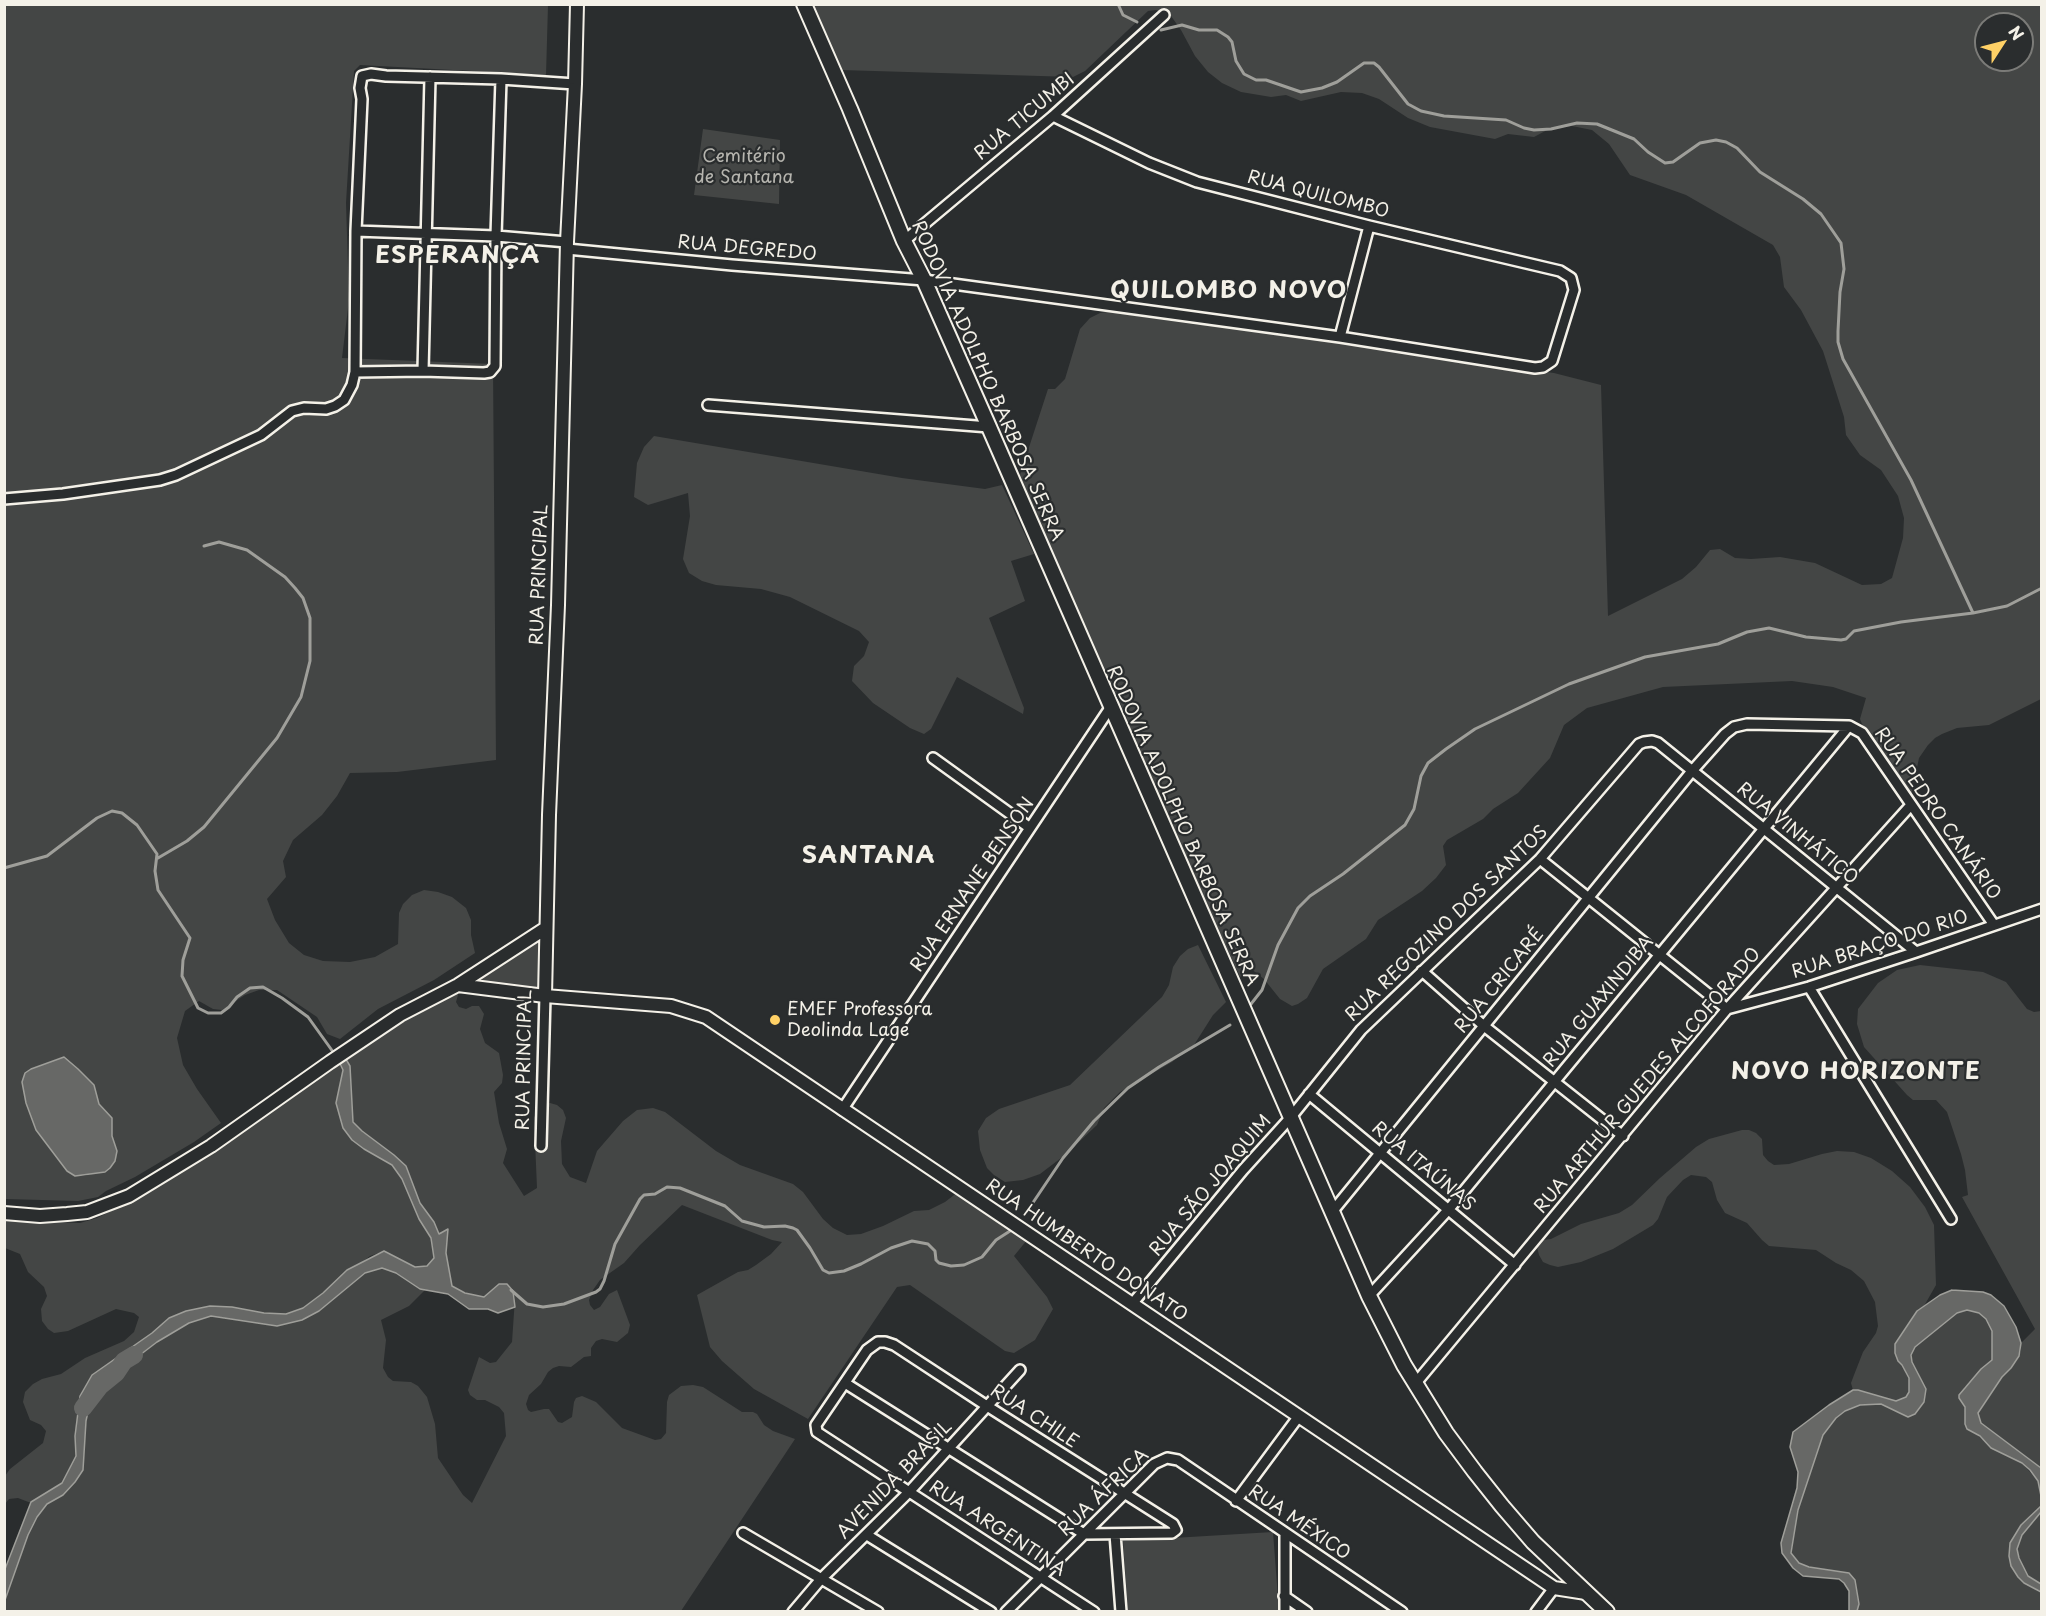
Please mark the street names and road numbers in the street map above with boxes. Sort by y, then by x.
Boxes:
street label: RUA TICUMBI [971,69,1079,165]
street label: RUA QUILOMBO [1245,167,1391,223]
street label: RODOVIA ADOLPHO BARBOSA SERRA [906,218,1068,544]
street label: RUA DEGREDO [677,232,817,266]
street label: RUA PRINCIPAL [527,504,553,646]
street label: RODOVIA ADOLPHO BARBOSA SERRA [1101,663,1263,989]
street label: RUA PEDRO CANÁRIO [1869,724,2005,904]
street label: RUA VINHÁTICO [1732,778,1862,890]
street label: RUA ERNANE BENSON [907,794,1039,976]
street label: RUA REGOZINO DOS SANTOS [1341,822,1553,1026]
street label: RUA BRAÇO DO RIO [1789,906,1971,984]
street label: RUA CRICARÉ [1451,924,1549,1038]
street label: RUA GUAXINDIBA [1539,932,1659,1072]
street label: RUA ARTHUR GUEDES ALCOFORADO [1530,944,1766,1218]
street label: RUA PRINCIPAL [513,989,537,1131]
street label: RUA SÃO JOAQUIM [1146,1111,1276,1261]
street label: RUA ITAÚNAS [1367,1118,1479,1216]
street label: RUA HUMBERTO DONATO [981,1175,1191,1327]
street label: RUA CHILE [986,1380,1082,1454]
street label: AVENIDA BRASIL [833,1417,957,1543]
street label: RUA ÁFRICA [1055,1445,1153,1541]
street label: RUA ARGENTINA [925,1477,1069,1581]
street label: RUA MÉXICO [1244,1481,1354,1565]

